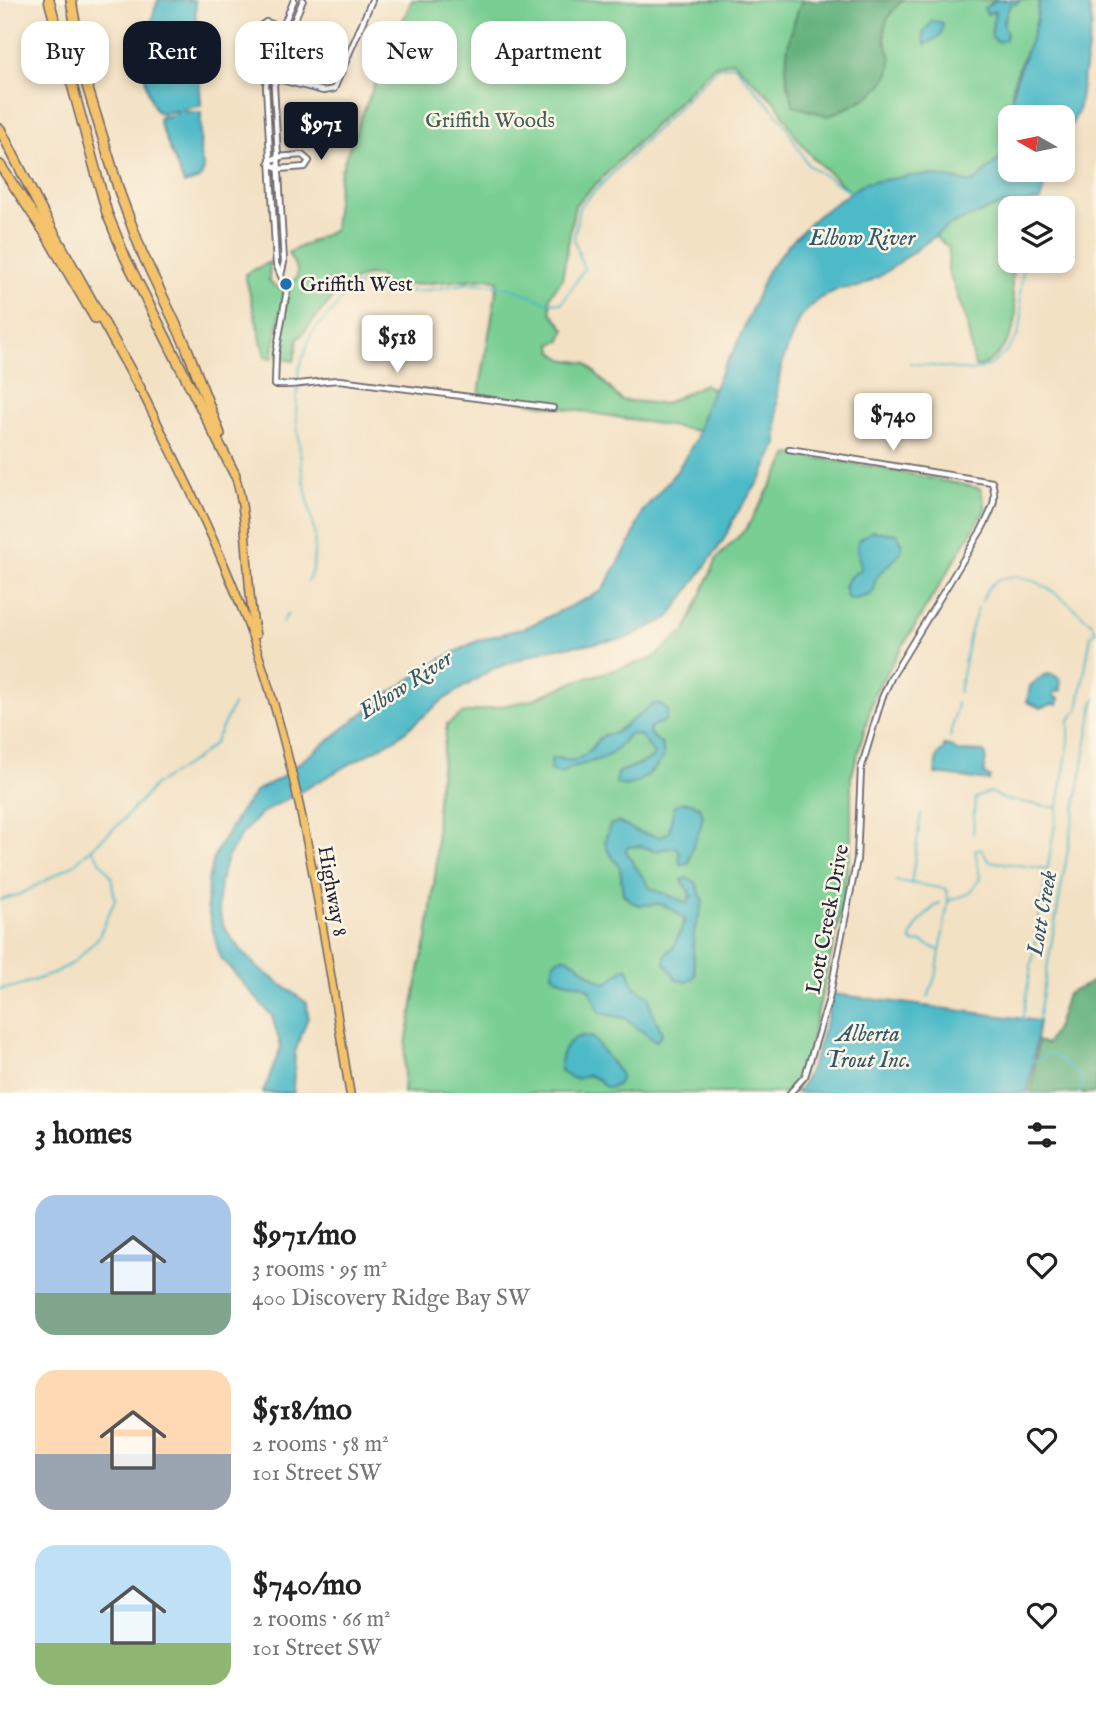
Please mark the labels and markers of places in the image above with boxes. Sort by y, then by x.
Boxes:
pin: $971 [280,102,362,162]
place label: Griffith West [300,272,413,299]
marker: Griffith West [278,276,294,292]
pin: $518 [356,316,438,375]
pin: $740 [852,393,934,453]

